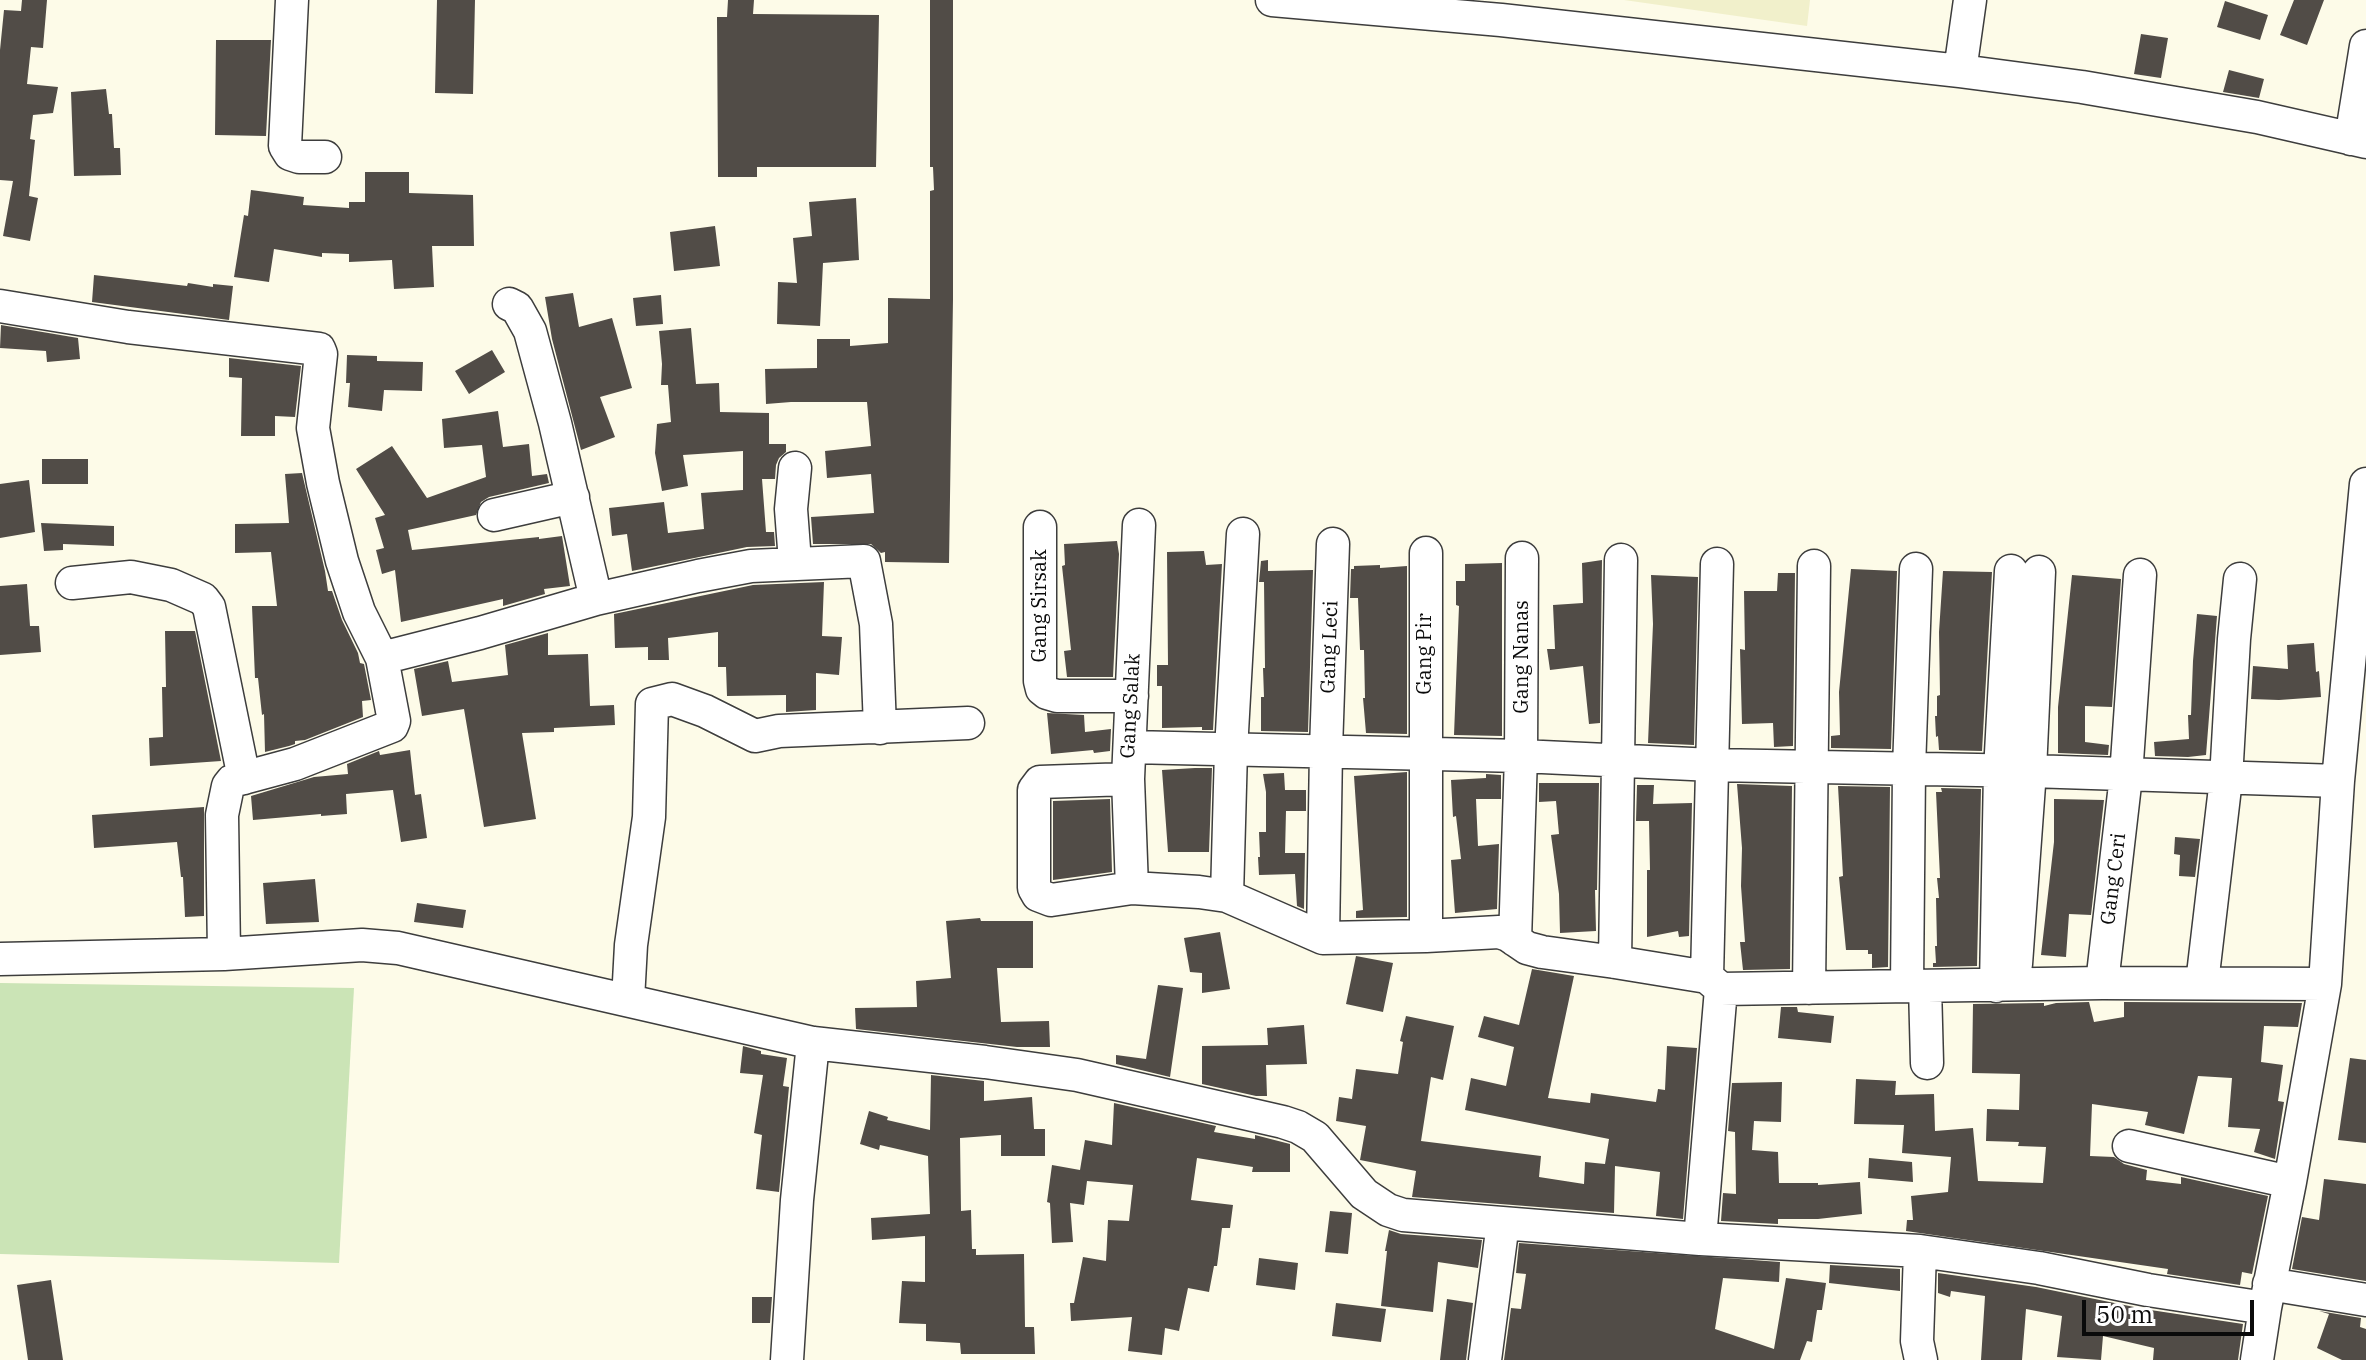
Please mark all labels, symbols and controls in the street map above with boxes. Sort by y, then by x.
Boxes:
street label: Gang Sirsak [1028,549,1052,663]
street label: Gang Leci [1316,600,1344,694]
street label: Gang Nanas [1510,600,1534,714]
street label: Gang Pir [1413,613,1437,695]
street label: Gang Salak [1116,653,1146,759]
street label: Gang Ceri [2096,832,2132,926]
scale bar [2086,1284,2258,1334]
text: 50 m [2096,1298,2153,1330]

